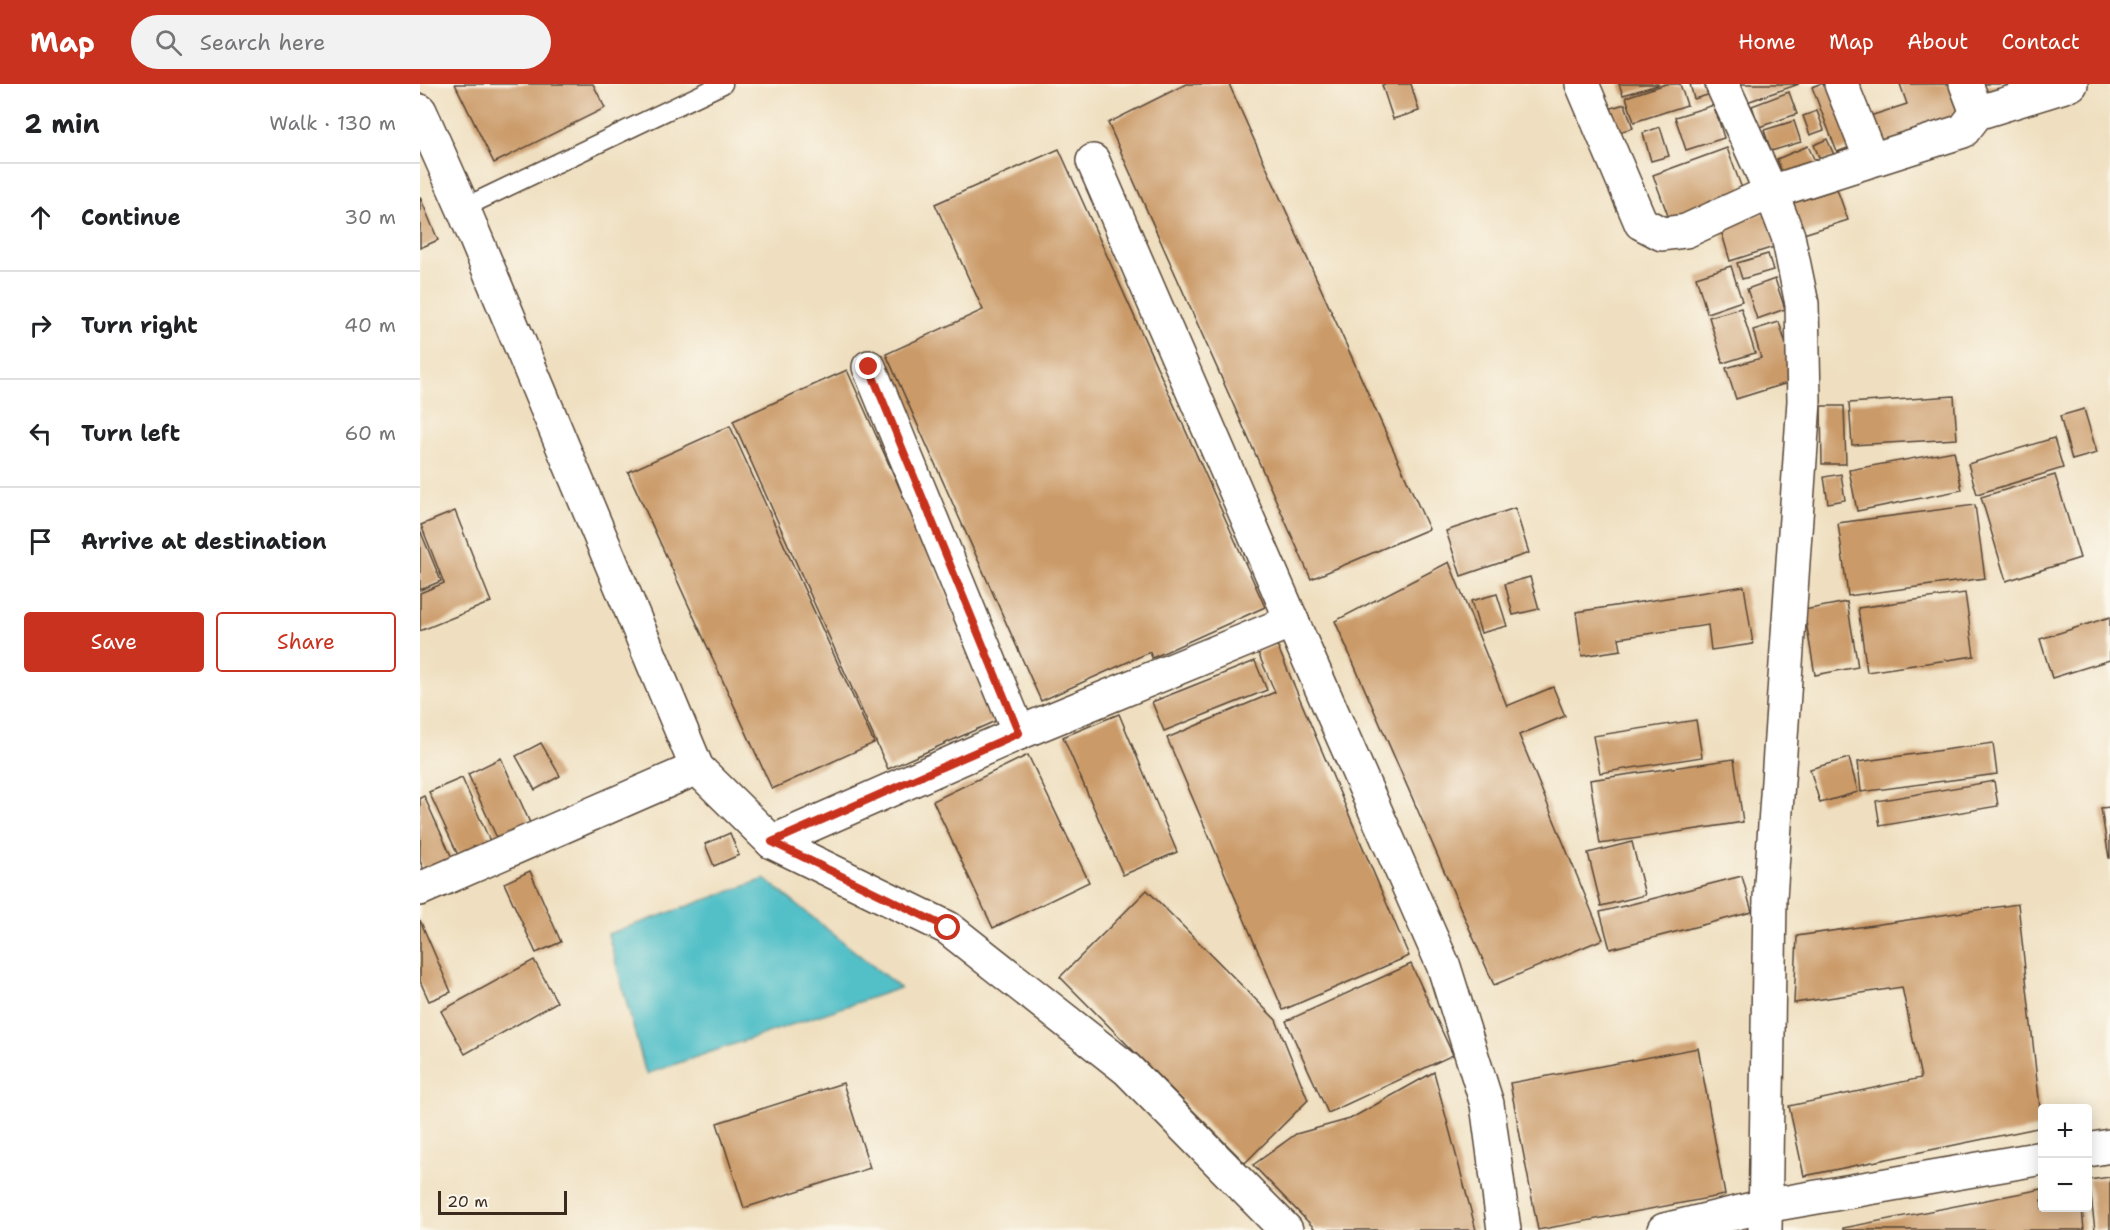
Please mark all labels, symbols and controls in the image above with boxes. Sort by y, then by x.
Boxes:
search box [131,15,551,69]
text: Map [30,23,95,61]
icon: search [152,26,185,59]
text: Search here [200,28,325,57]
text: Home [1738,28,1796,56]
text: Map [1829,28,1874,56]
text: About [1907,28,1968,56]
text: Contact [2001,28,2080,56]
text: 2 min [24,106,100,141]
text: Walk · 130 m [269,110,396,136]
icon: ahead [24,201,57,234]
text: Continue [81,203,181,232]
text: 30 m [344,204,396,230]
icon: right [24,309,57,342]
text: Turn right [81,311,198,340]
text: 40 m [344,312,396,338]
route end [855,353,881,379]
icon: left [24,417,57,450]
text: Turn left [81,419,180,448]
text: 60 m [344,420,396,446]
icon: arrive [24,525,57,558]
text: Arrive at destination [81,527,327,556]
button: Save [24,612,204,672]
button: Share [216,612,396,672]
route start [934,914,960,940]
map controls [2038,1104,2092,1212]
button: + [2038,1104,2092,1158]
button: − [2038,1158,2092,1212]
scale bar [438,1188,567,1216]
text: 20 m [447,1191,488,1212]

